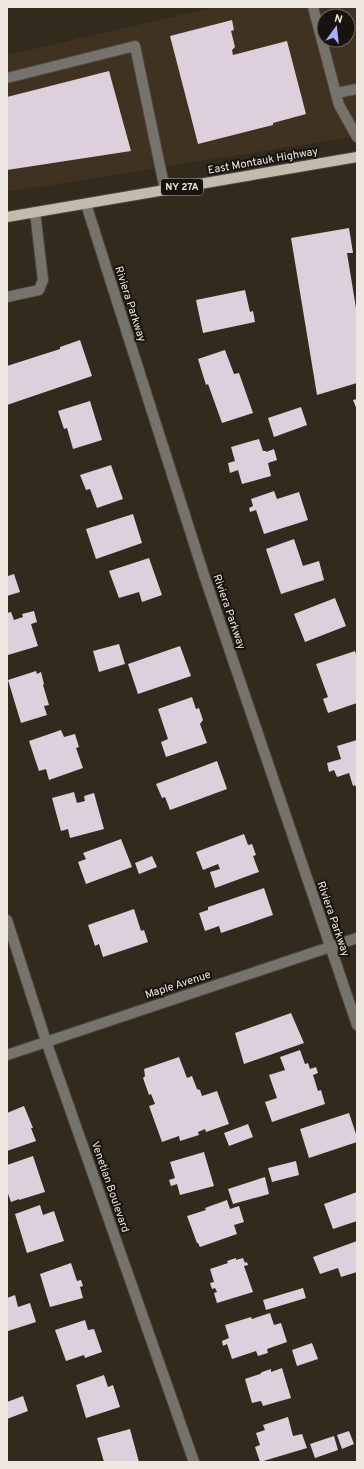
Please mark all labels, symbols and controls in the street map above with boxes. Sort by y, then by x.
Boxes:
north arrow [316,8,356,48]
text: N [333,12,344,27]
street label: East Montauk Highway [207,144,319,178]
road number: NY 27A [161,179,203,195]
street label: Riviera Parkway [111,264,149,344]
street label: Riviera Parkway [210,572,249,652]
street label: Riviera Parkway [314,879,353,959]
street label: Maple Avenue [143,968,213,1002]
street label: Venetian Boulevard [88,1140,132,1234]

